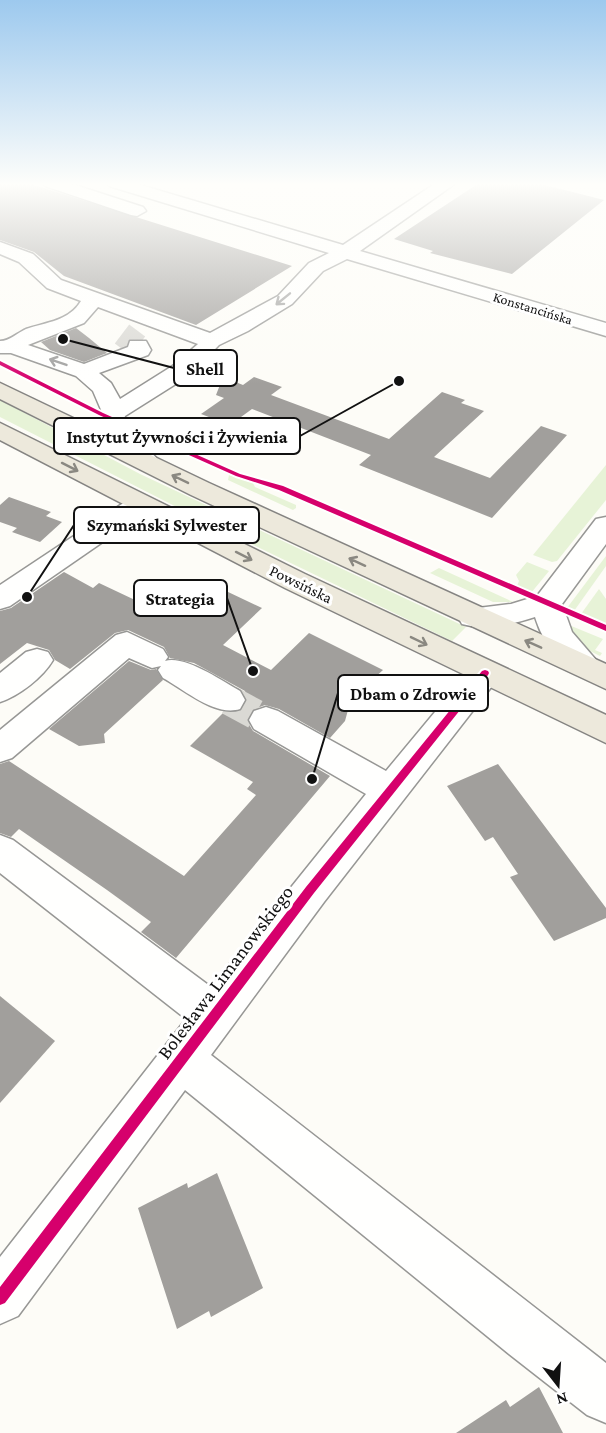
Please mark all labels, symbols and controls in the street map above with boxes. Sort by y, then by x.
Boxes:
street label: Konstancińska [491,288,575,328]
one-way arrow [276,293,292,306]
callout: Shell [174,350,237,386]
one-way arrow [49,356,68,367]
text: Shell [186,359,224,379]
callout: Instytut Żywności i Żywienia [54,418,300,454]
text: Instytut Żywności i Żywienia [66,427,288,447]
one-way arrow [61,461,78,473]
one-way arrow [172,472,190,484]
callout: Szymański Sylwester [74,507,259,543]
text: Szymański Sylwester [87,515,247,535]
one-way arrow [234,550,252,562]
one-way arrow [348,556,366,568]
street label: Powsińska [267,562,336,607]
callout: Strategia [134,580,227,616]
text: Strategia [146,589,215,609]
one-way arrow [409,636,427,648]
one-way arrow [525,638,543,650]
callout: Dbam o Zdrowie [338,675,488,711]
text: Dbam o Zdrowie [350,684,476,704]
street label: Bolesława Limanowskiego [153,881,298,1064]
north arrow [528,1355,588,1415]
text: N [554,1389,570,1409]

